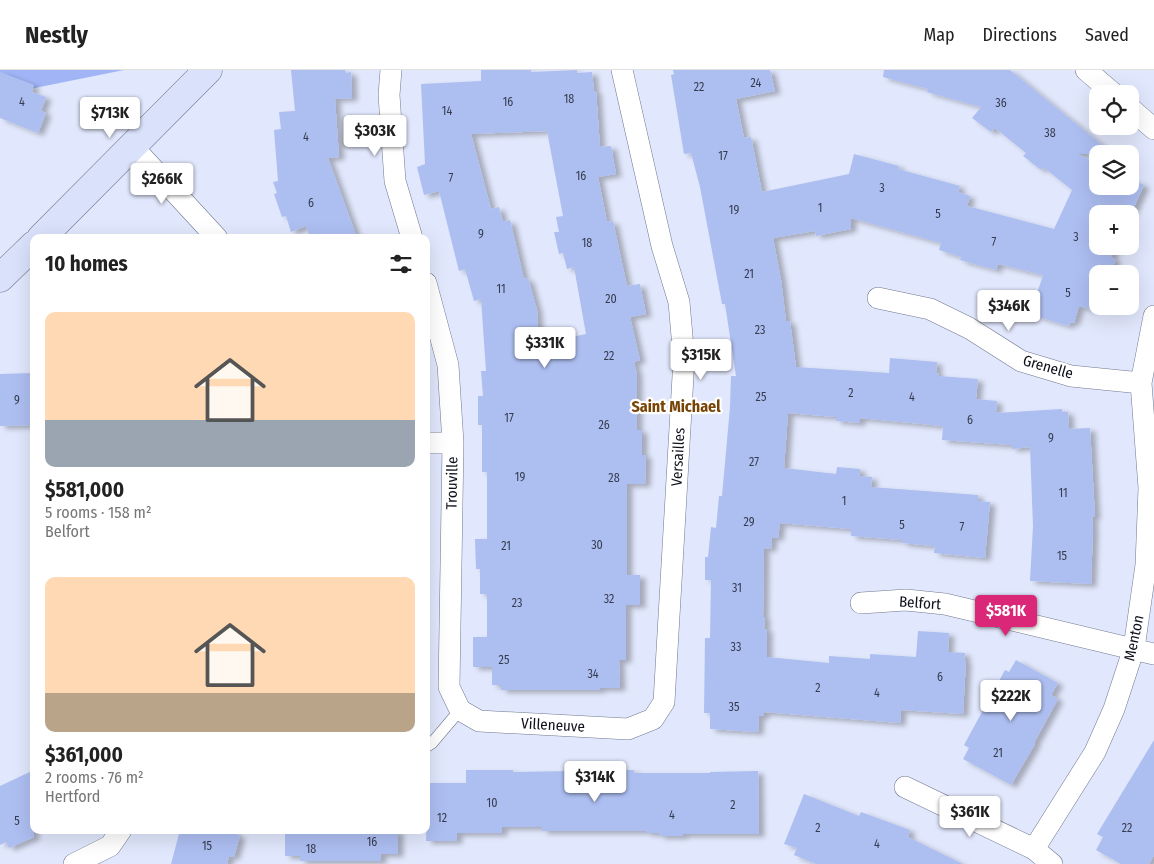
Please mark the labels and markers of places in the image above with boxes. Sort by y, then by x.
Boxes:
pin: $713K [75,97,145,139]
pin: $303K [340,114,410,157]
pin: $266K [127,162,197,205]
pin: $346K [974,290,1044,332]
pin: $331K [510,326,580,369]
pin: $315K [666,338,736,381]
pin: $581K [971,594,1041,637]
pin: $222K [976,680,1046,722]
pin: $314K [560,760,630,803]
pin: $361K [935,796,1005,838]

